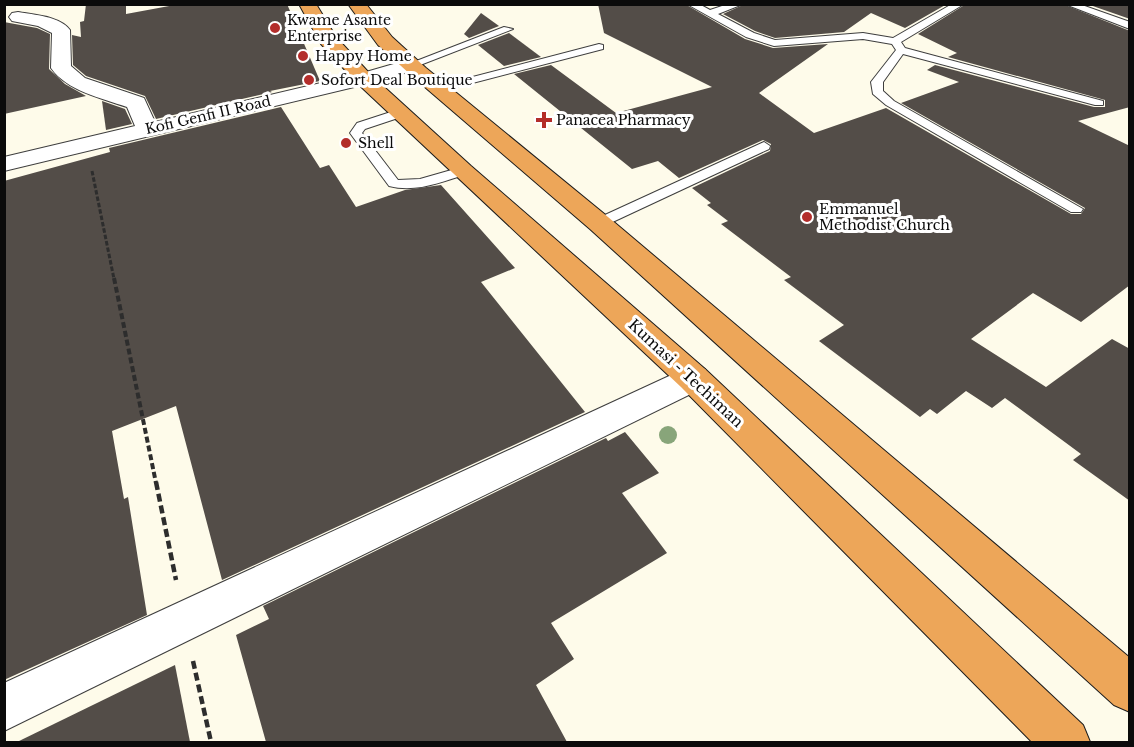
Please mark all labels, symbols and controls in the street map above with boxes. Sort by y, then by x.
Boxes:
place label: Kwame Asante Enterprise [287,11,391,45]
marker: Kwame Asante Enterprise [268,21,282,35]
place label: Happy Home [315,47,412,65]
marker: Happy Home [296,49,310,63]
place label: Sofort Deal Boutique [321,71,473,89]
marker: Sofort Deal Boutique [302,73,316,87]
street label: Kofi Genfi II Road [143,92,273,138]
place label: Panacea Pharmacy [556,111,691,129]
marker: Panacea Pharmacy [537,113,551,127]
place label: Shell [358,134,394,152]
marker: Shell [339,136,353,150]
place label: Emmanuel Methodist Church [819,200,950,234]
marker: Emmanuel Methodist Church [800,210,814,224]
street label: Kumasi - Techiman [625,315,747,431]

